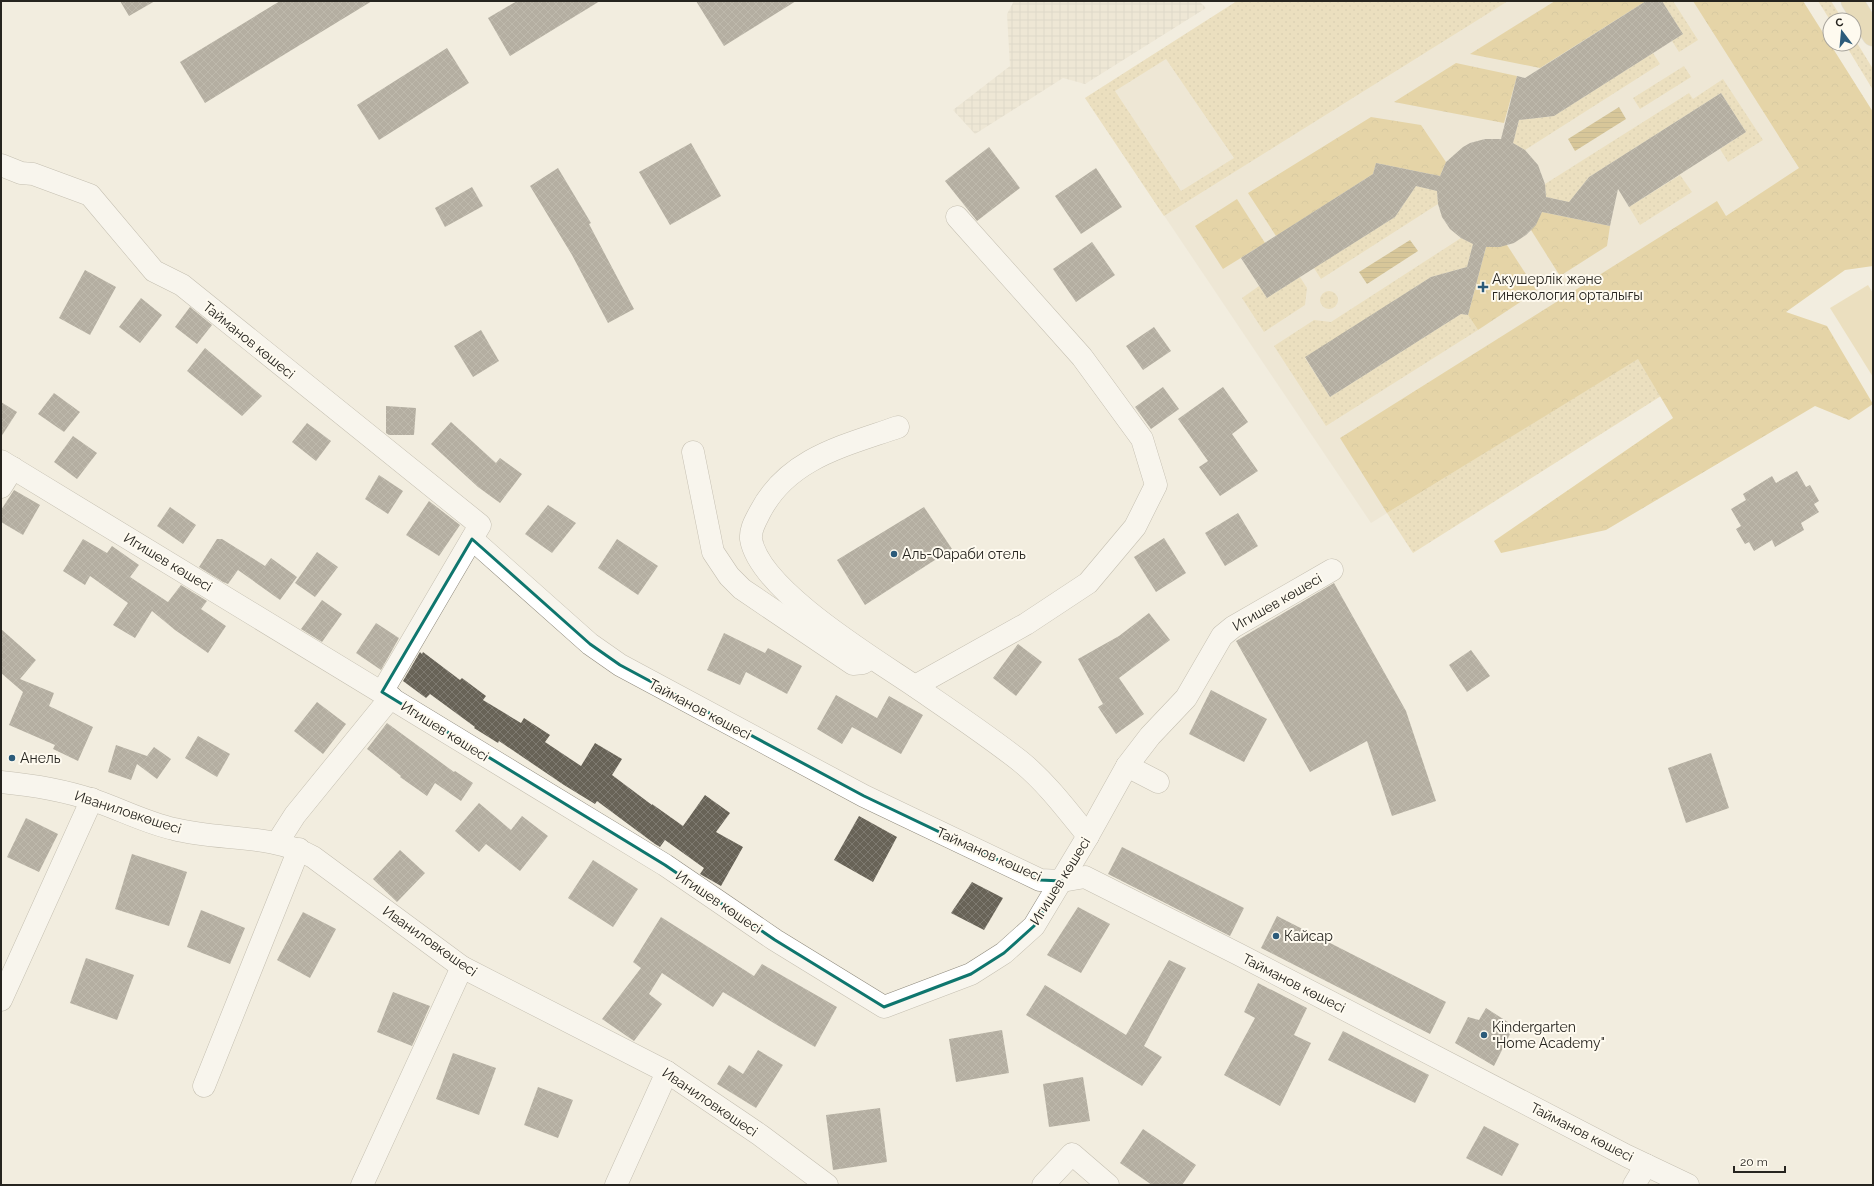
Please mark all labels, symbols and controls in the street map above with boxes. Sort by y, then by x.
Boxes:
north arrow [1822,12,1862,52]
text: С [1834,15,1845,30]
place label: Акушерлік және гинекология орталығы [1492,271,1643,303]
marker: Акушерлік және гинекология орталығы [1477,281,1489,293]
street label: Тайманов көшесі [200,298,298,382]
street label: Игишев көшесі [121,529,215,595]
place label: Аль-Фараби отель [902,546,1026,562]
marker: Аль-Фараби отель [889,549,899,559]
street label: Игишев көшесі [1230,570,1324,634]
street label: Тайманов көшесі [646,675,754,743]
street label: Игишев көшесі [398,698,492,764]
place label: Анель [20,750,61,766]
marker: Анель [7,753,17,763]
street label: Иваниловкөшесі [73,787,183,837]
street label: Тайманов көшесі [934,824,1044,884]
street label: Игишев көшесі [1027,834,1093,928]
street label: Игишев көшесі [673,867,765,937]
street label: Иваниловкөшесі [380,903,480,979]
place label: Кайсар [1284,928,1333,944]
marker: Кайсар [1271,931,1281,941]
street label: Тайманов көшесі [1240,950,1348,1016]
place label: Kindergarten "Home Academy" [1492,1019,1605,1051]
marker: Kindergarten "Home Academy" [1479,1030,1489,1040]
street label: Иваниловкөшесі [659,1064,761,1140]
street label: Тайманов көшесі [1528,1099,1636,1165]
scale bar [1734,1148,1785,1174]
text: 20 m [1740,1155,1768,1169]

